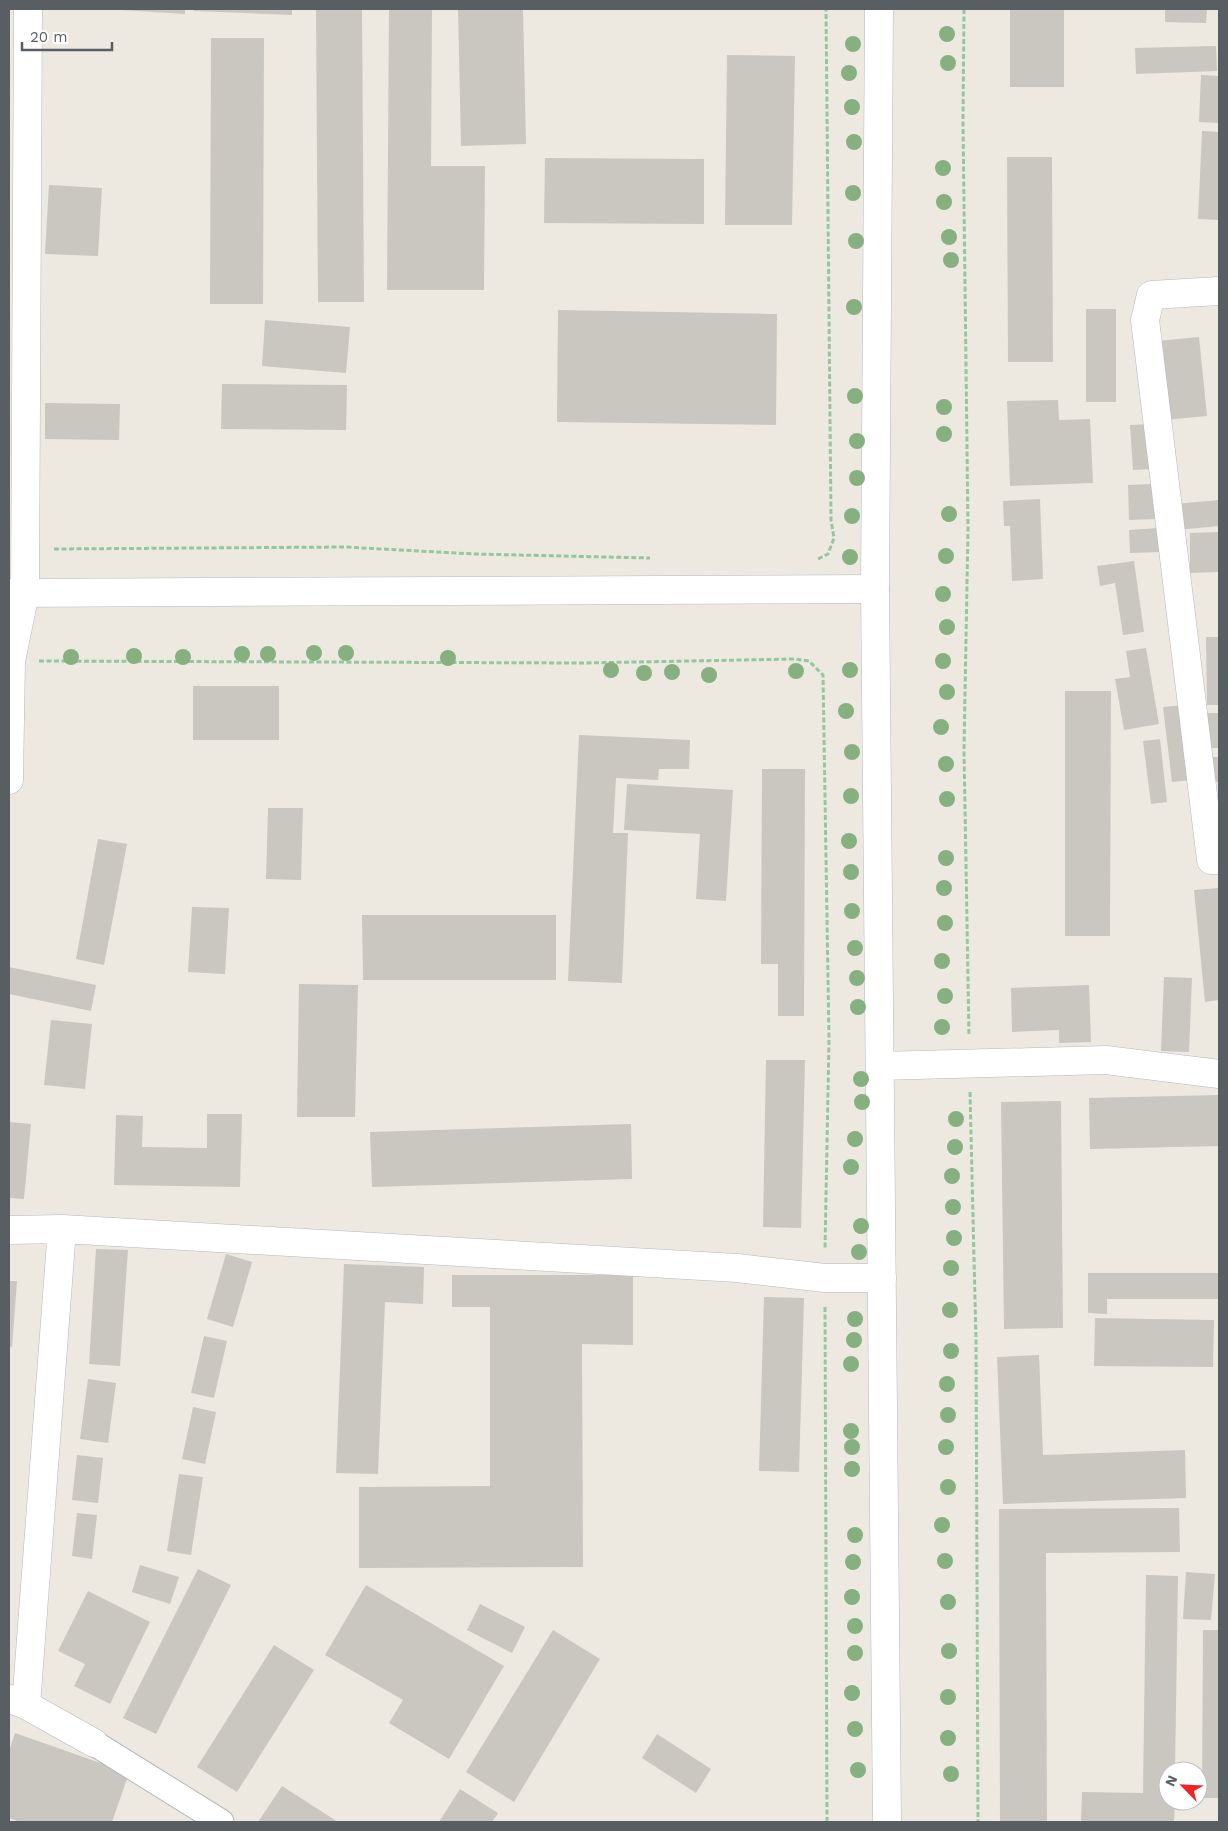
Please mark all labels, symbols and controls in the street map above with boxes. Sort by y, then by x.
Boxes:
scale bar [22,20,112,52]
text: 20 m [30,28,68,46]
north arrow [1158,1761,1208,1811]
text: N [1162,1773,1181,1789]

